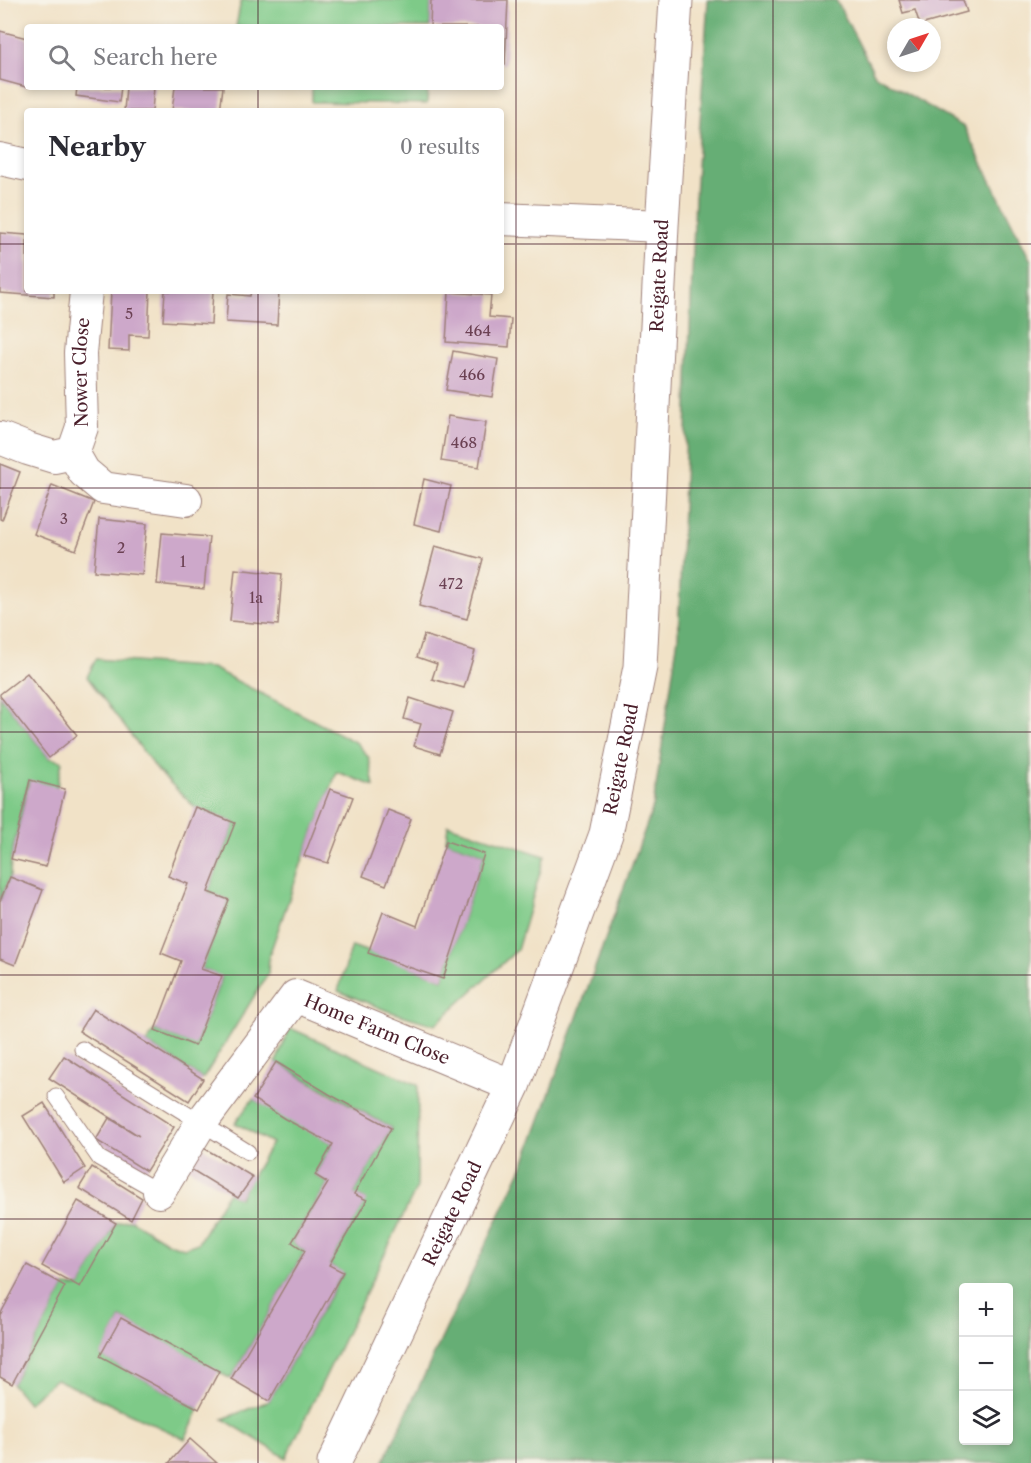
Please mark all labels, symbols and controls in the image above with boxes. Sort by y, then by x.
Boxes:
north arrow [887,18,941,72]
search box [24,24,504,90]
icon: search [45,41,78,74]
text: Search here [93,44,218,71]
text: Nearby [48,131,146,163]
text: 0 results [400,135,480,159]
street label: Reigate Road [646,219,673,333]
house number: 5 [125,304,133,323]
street label: Nower Close [69,316,94,427]
house number: 464 [465,321,491,340]
house number: 466 [459,365,485,384]
house number: 468 [451,433,477,452]
house number: 3 [60,509,68,528]
house number: 2 [117,538,125,557]
house number: 1 [180,552,187,571]
house number: 472 [439,574,463,593]
house number: 1a [249,588,263,607]
street label: Reigate Road [599,702,643,817]
street label: Home Farm Close [301,990,453,1070]
street label: Reigate Road [418,1158,487,1270]
map controls [959,1283,1013,1445]
button: + [959,1283,1013,1337]
button: − [959,1337,1013,1391]
button: layers [959,1391,1013,1445]

